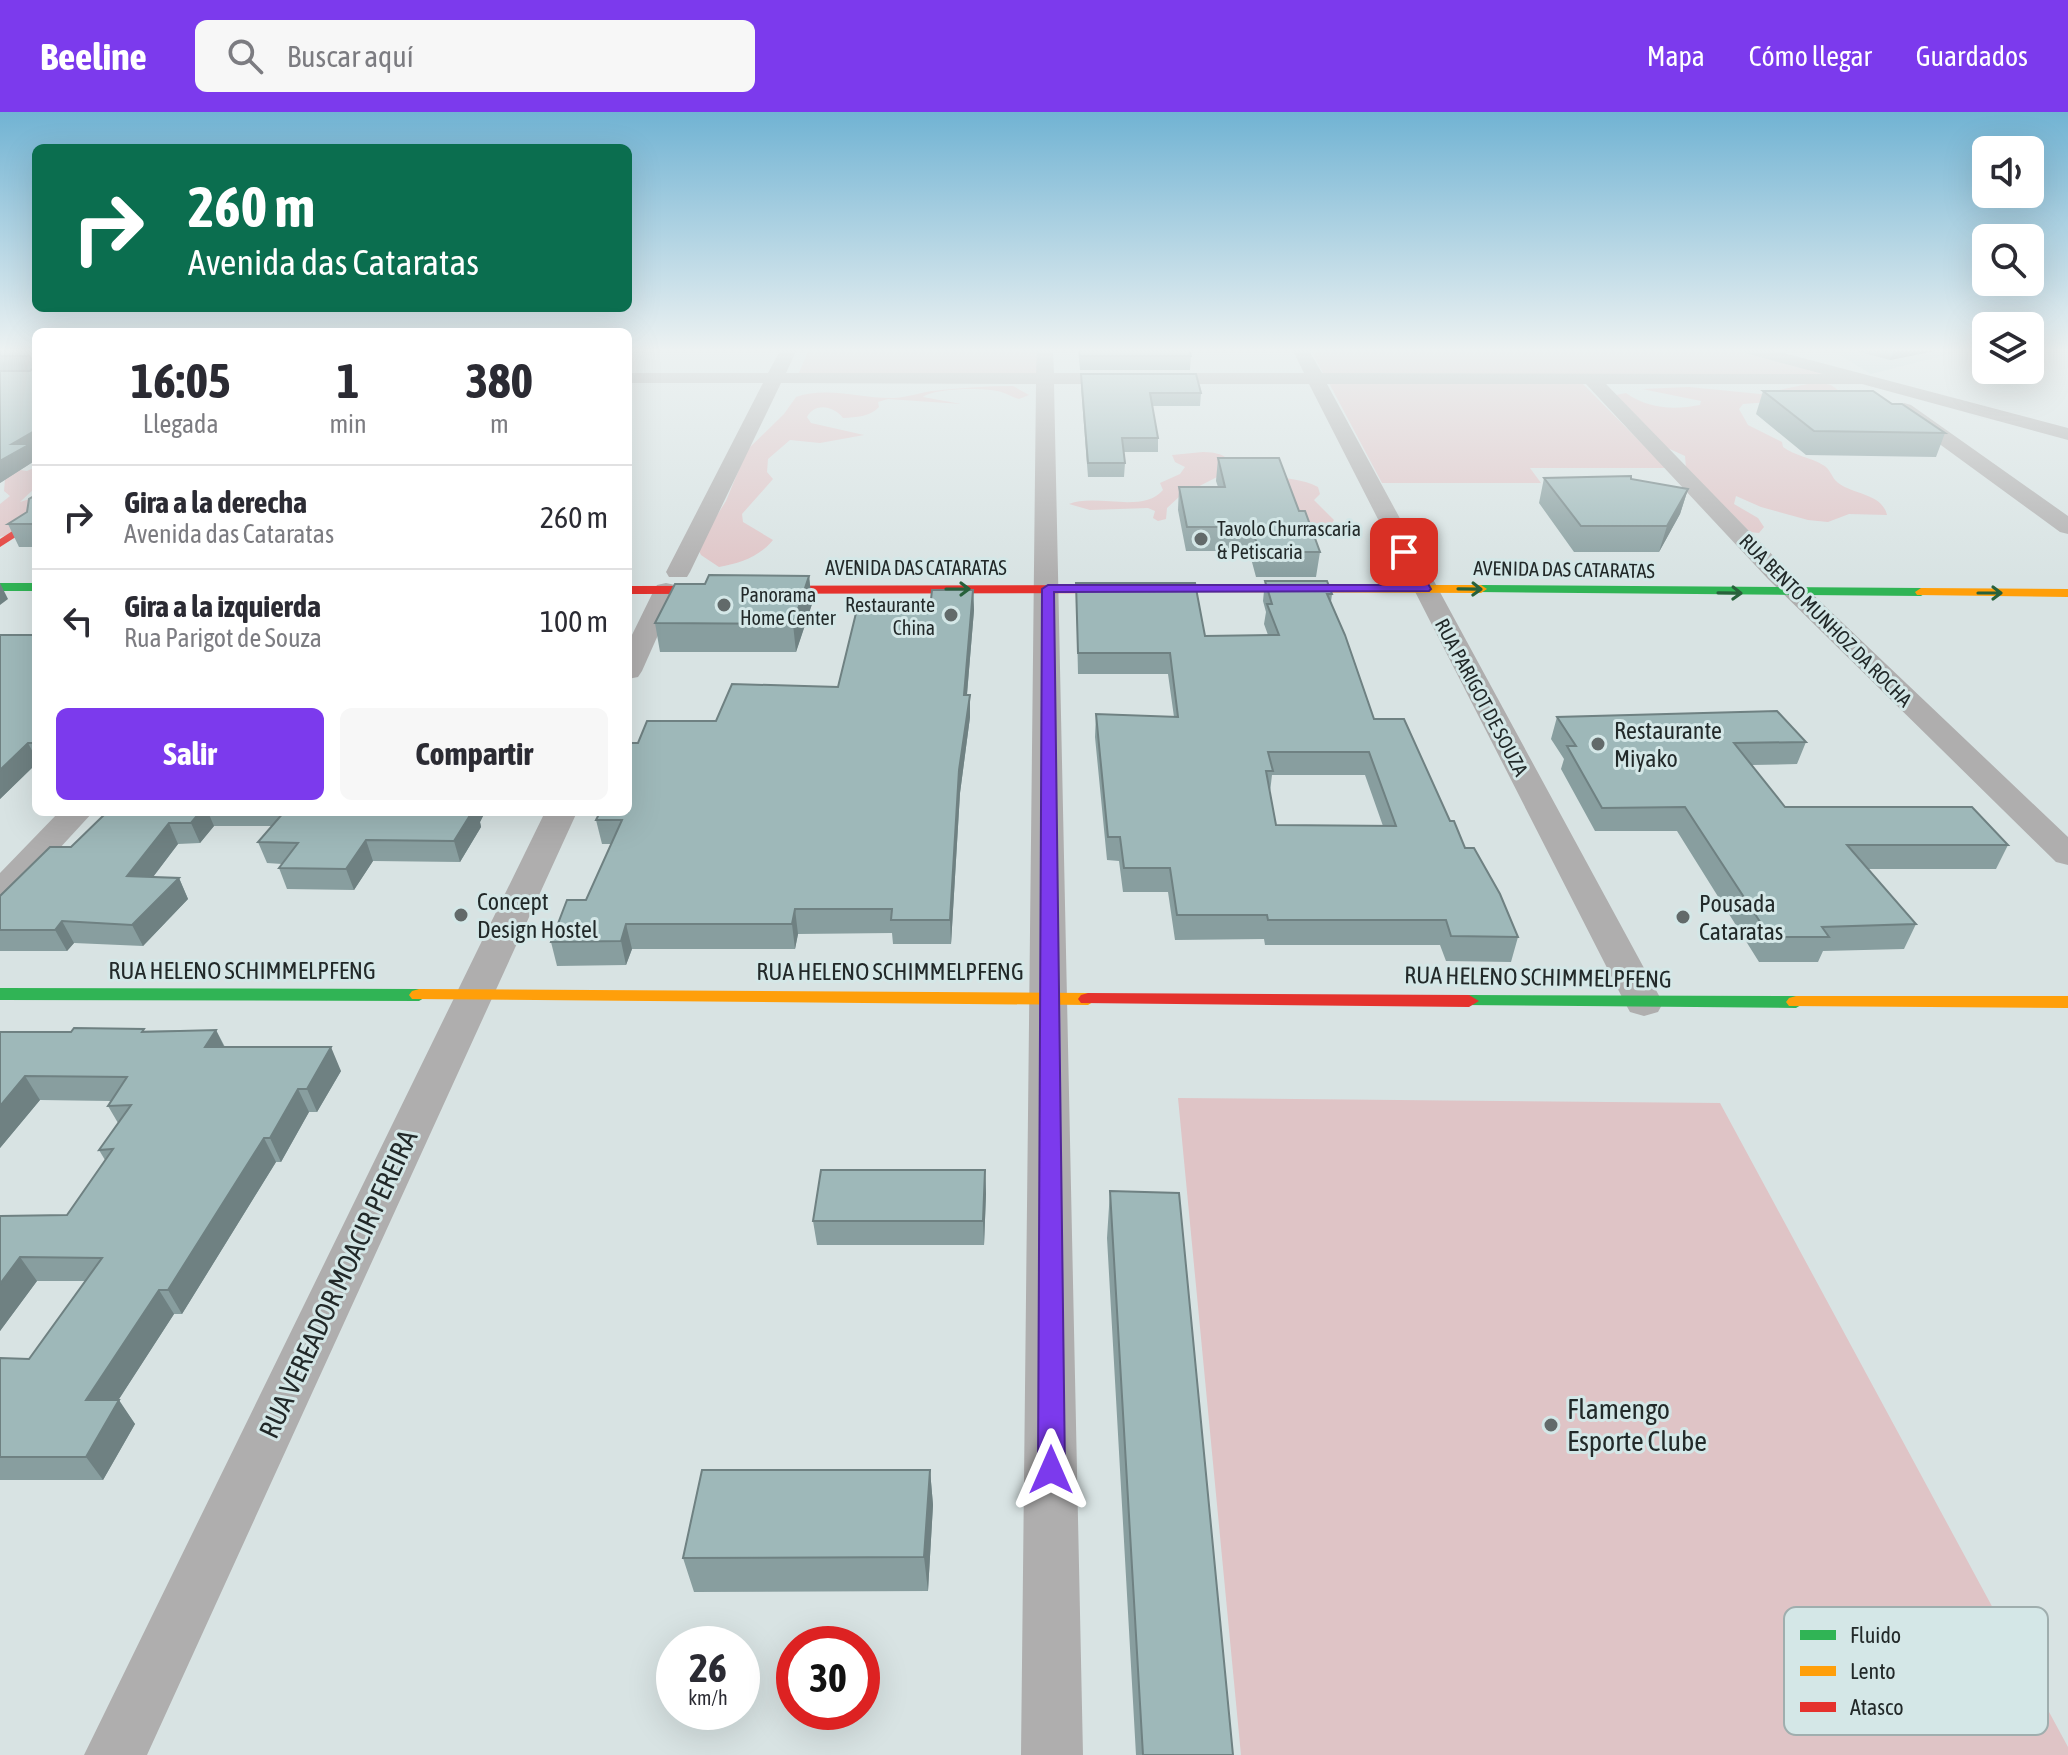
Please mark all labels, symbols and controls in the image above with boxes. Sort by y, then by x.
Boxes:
search box [195,20,755,92]
icon: search [223,34,267,78]
text: Beeline [40,35,147,78]
text: Buscar aquí [287,39,414,73]
text: Mapa [1647,40,1705,72]
text: Cómo llegar [1749,40,1872,72]
text: Guardados [1916,40,2028,72]
map controls [1972,136,2044,384]
button: sound [1972,136,2044,208]
text: 260 m [188,175,315,239]
icon: right [56,176,160,280]
button: search [1972,224,2044,296]
text: Avenida das Cataratas [188,241,479,283]
button: layers [1972,312,2044,384]
text: 16:05 [131,353,231,408]
text: 1 [337,353,359,408]
text: 380 [466,353,533,408]
text: Llegada [143,409,219,439]
text: min [329,409,367,439]
text: m [490,409,509,439]
text: Gira a la derecha [124,485,307,519]
icon: right [56,495,100,539]
text: 260 m [540,500,608,534]
place label: Tavolo Churrascaria & Petiscaria [1217,517,1361,563]
pin [1370,518,1438,586]
text: Avenida das Cataratas [124,519,334,549]
street label: RUA BENTO MUNHOZ DA ROCHA [1735,529,1917,711]
marker: Tavolo Churrascaria & Petiscaria [1192,530,1210,548]
icon: arrive [1382,530,1426,574]
street label: AVENIDA DAS CATARATAS [825,556,1007,579]
street label: AVENIDA DAS CATARATAS [1473,556,1655,582]
one-way arrow [944,581,971,597]
one-way arrow [1456,582,1483,597]
place label: Panorama Home Center [740,583,837,629]
one-way arrow [1716,585,1743,601]
one-way arrow [1976,585,2003,601]
text: Gira a la izquierda [124,589,321,623]
place label: Restaurante China [845,593,935,639]
marker: Panorama Home Center [715,596,733,614]
icon: left [56,599,100,643]
text: 100 m [540,604,608,638]
marker: Restaurante China [942,606,960,624]
street label: RUA PARIGOT DE SOUZA [1431,614,1533,780]
text: Rua Parigot de Souza [124,623,322,653]
button: Salir [56,708,324,800]
button: Compartir [340,708,608,800]
place label: Restaurante Miyako [1614,717,1722,772]
marker: Restaurante Miyako [1589,735,1607,753]
place label: Concept Design Hostel [477,888,599,943]
place label: Pousada Cataratas [1699,890,1783,945]
marker: Concept Design Hostel [452,906,470,924]
marker: Pousada Cataratas [1674,908,1692,926]
street label: RUA HELENO SCHIMMELPFENG [108,957,376,984]
street label: RUA HELENO SCHIMMELPFENG [756,958,1024,985]
street label: RUA HELENO SCHIMMELPFENG [1404,961,1672,993]
street label: RUA VEREADOR MOACIR PEREIRA [252,1125,424,1443]
place label: Flamengo Esporte Clube [1567,1393,1707,1457]
marker: Flamengo Esporte Clube [1542,1416,1560,1434]
position arrow [1009,1428,1093,1512]
legend [1784,1607,2048,1735]
text: Fluido [1850,1622,1901,1648]
speed limit sign: 30 [776,1626,880,1730]
text: 26 [689,1645,727,1690]
text: Lento [1850,1658,1896,1684]
text: km/h [688,1686,728,1709]
text: Atasco [1850,1694,1904,1720]

